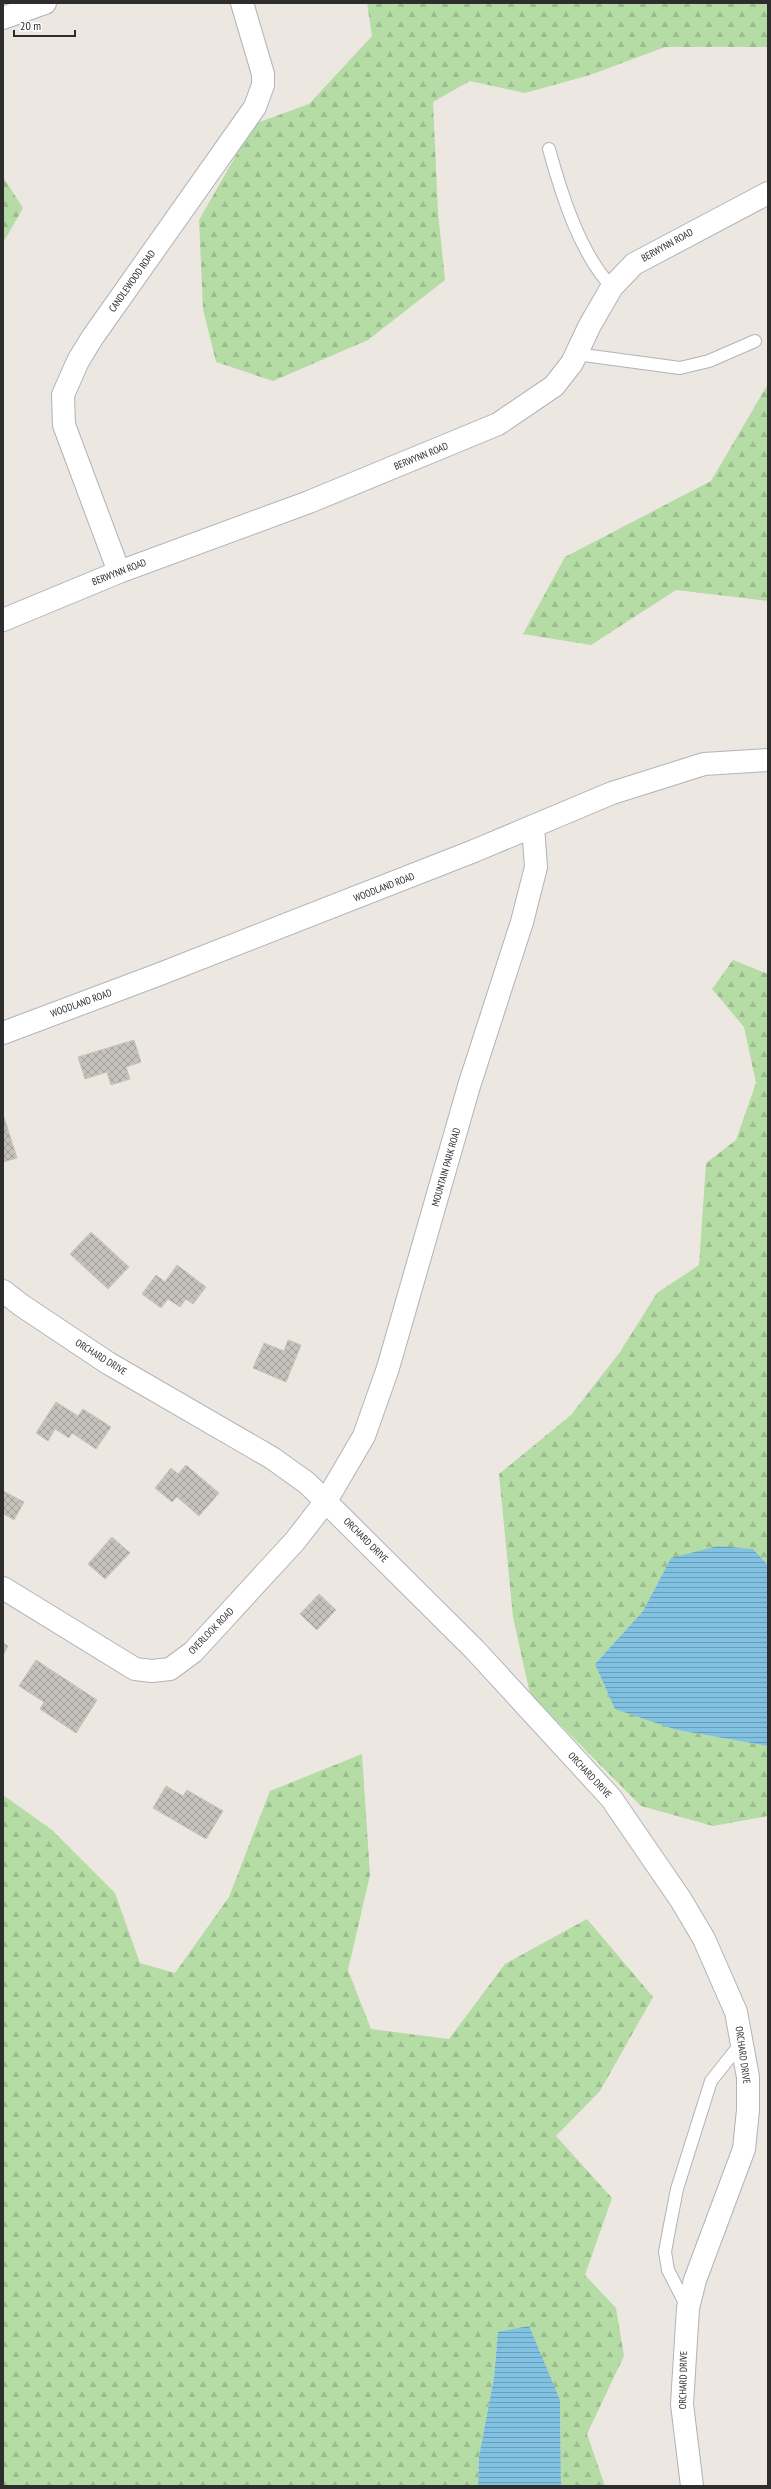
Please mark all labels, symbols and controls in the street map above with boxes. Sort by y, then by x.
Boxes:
scale bar [14,12,75,38]
text: 20 m [20,18,41,33]
street label: BERWYNN ROAD [639,225,695,265]
street label: CANDLEWOOD ROAD [106,247,158,315]
street label: BERWYNN ROAD [392,439,450,473]
street label: BERWYNN ROAD [90,556,148,588]
street label: WOODLAND ROAD [352,869,416,905]
street label: WOODLAND ROAD [49,986,113,1020]
street label: MOUNTAIN PARK ROAD [429,1126,463,1208]
street label: ORCHARD DRIVE [73,1336,129,1378]
street label: ORCHARD DRIVE [341,1515,391,1565]
street label: OVERLOOK ROAD [185,1605,237,1657]
street label: ORCHARD DRIVE [565,1749,615,1801]
street label: ORCHARD DRIVE [733,2025,753,2085]
street label: ORCHARD DRIVE [676,2351,690,2409]

